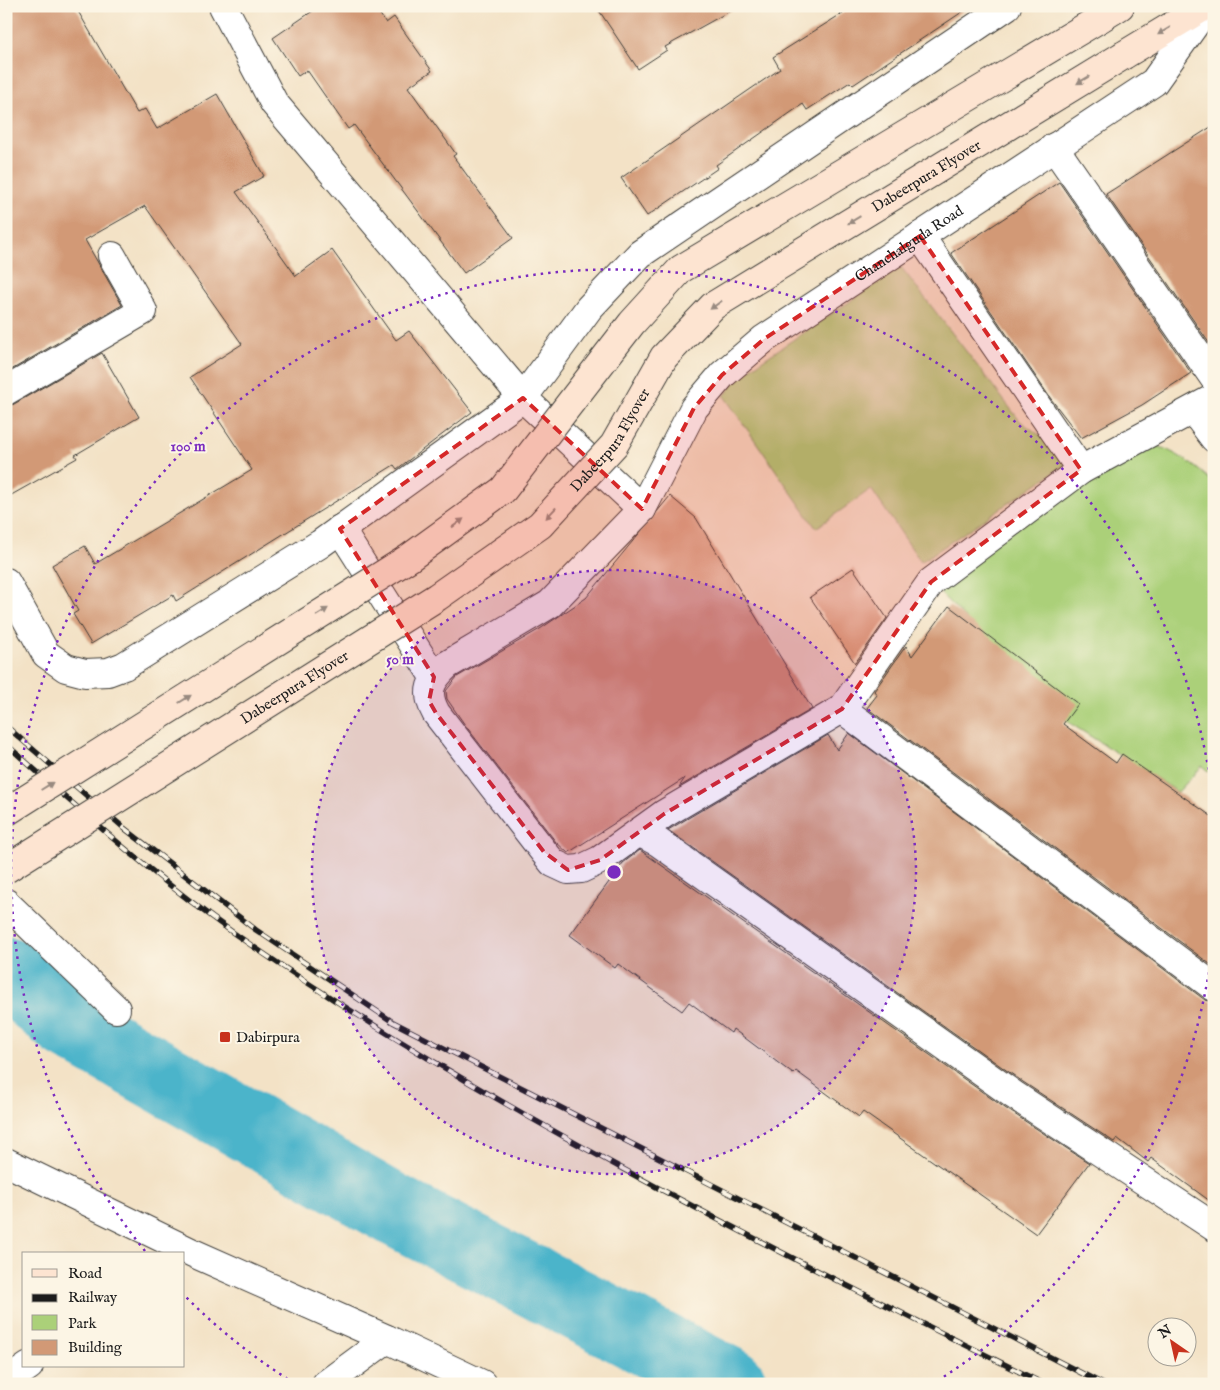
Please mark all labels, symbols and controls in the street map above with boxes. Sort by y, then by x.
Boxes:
one-way arrow [1158,26,1171,35]
one-way arrow [1076,76,1089,85]
street label: Dabeerpura Flyover [868,135,985,217]
street label: Chanchalguda Road [851,201,968,287]
one-way arrow [848,215,861,224]
one-way arrow [709,300,723,310]
street label: Dabeerpura Flyover [566,385,655,496]
text: 100 m [170,437,206,456]
one-way arrow [545,506,557,518]
one-way arrow [451,518,465,528]
one-way arrow [316,608,329,617]
street label: Dabeerpura Flyover [237,646,353,729]
text: 50 m [386,650,414,669]
one-way arrow [178,694,192,704]
one-way arrow [41,781,54,790]
centre of rings [605,863,623,881]
place label: Dabirpura [236,1028,300,1047]
marker: Dabirpura [218,1030,232,1044]
legend [22,1252,185,1368]
text: Road [68,1264,103,1283]
text: Railway [68,1288,118,1307]
text: Park [68,1314,98,1333]
north arrow [1148,1318,1198,1368]
text: N [1154,1321,1175,1343]
text: Building [68,1338,123,1357]

